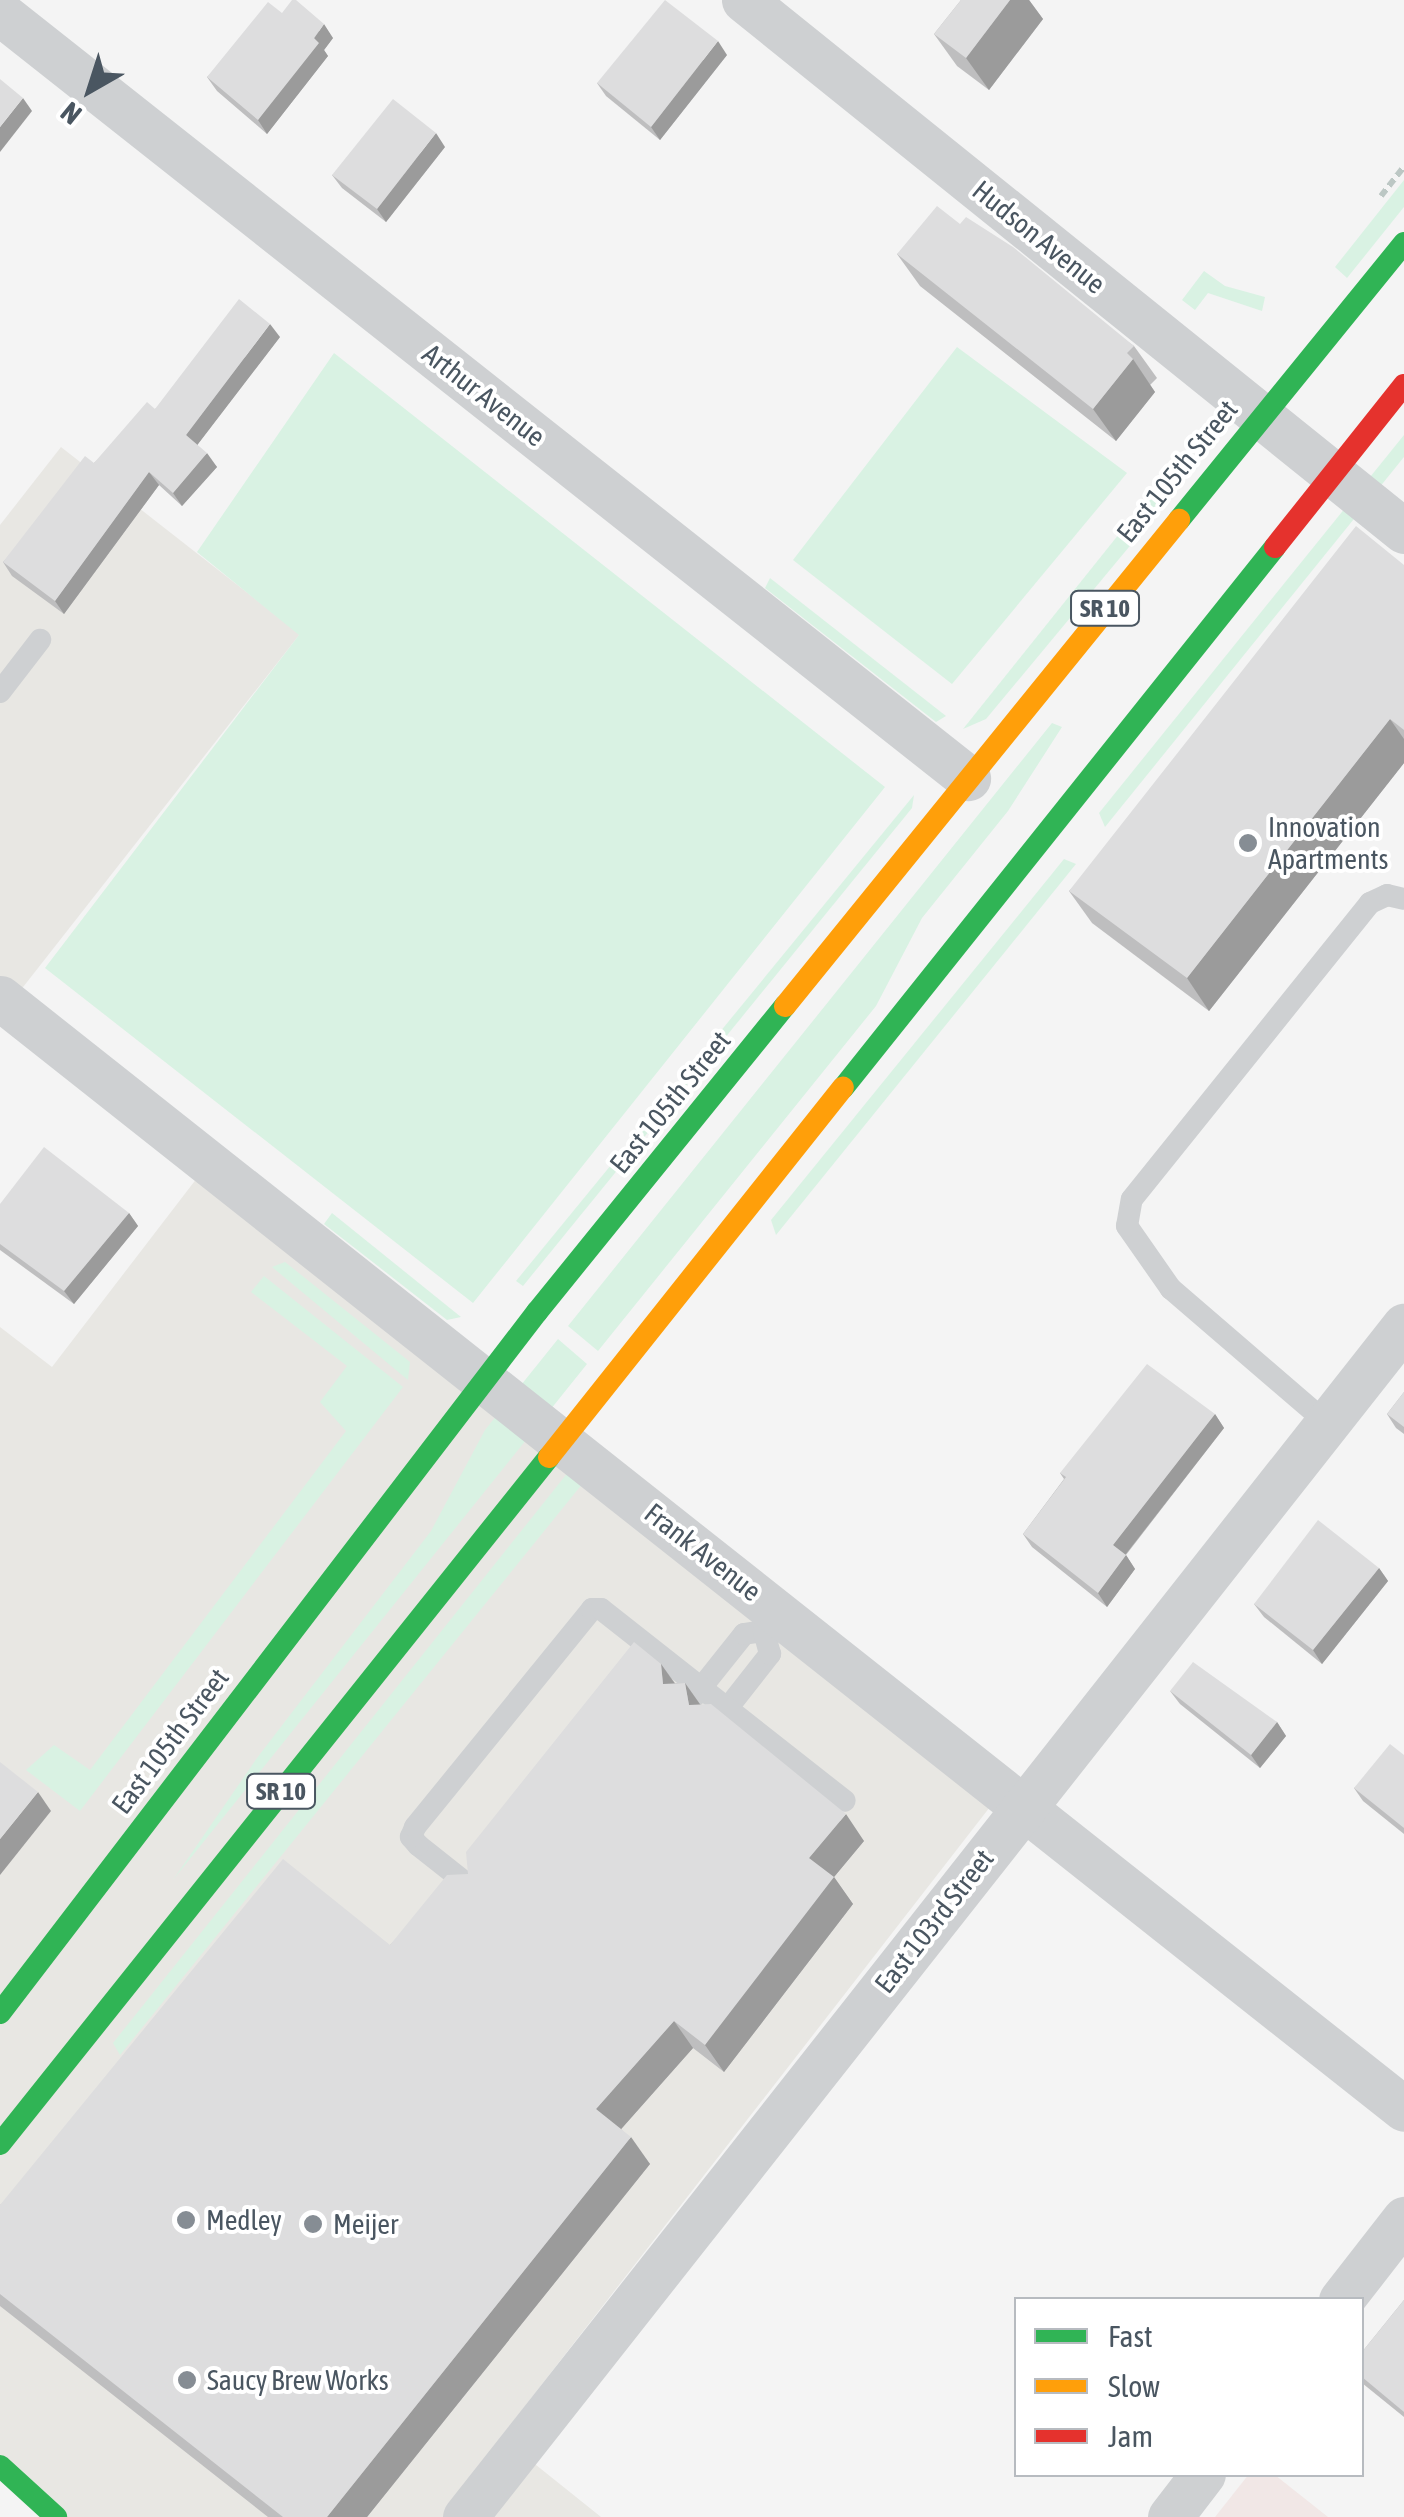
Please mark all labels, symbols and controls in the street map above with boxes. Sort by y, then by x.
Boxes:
north arrow [40,40,140,140]
text: N [55,96,88,131]
street label: Hudson Avenue [966,173,1112,301]
street label: Arthur Avenue [416,337,552,453]
street label: East 105th Street [1109,393,1245,549]
road number: SR 10 [1070,588,1140,628]
place label: Innovation Apartments [1268,810,1388,876]
marker: Innovation Apartments [1237,832,1259,854]
street label: East 105th Street [602,1024,738,1180]
street label: Frank Avenue [638,1496,768,1608]
street label: East 105th Street [104,1662,236,1820]
road number: SR 10 [246,1771,316,1811]
street label: East 103rd Street [868,1842,1000,2000]
place label: Medley [206,2203,282,2237]
place label: Meijer [333,2207,398,2241]
marker: Medley [175,2209,197,2231]
marker: Meijer [302,2213,324,2235]
legend [1014,2297,1364,2477]
text: Fast [1108,2319,1153,2353]
place label: Saucy Brew Works [207,2363,389,2397]
marker: Saucy Brew Works [176,2369,198,2391]
text: Slow [1108,2369,1160,2403]
text: Jam [1108,2419,1153,2453]

